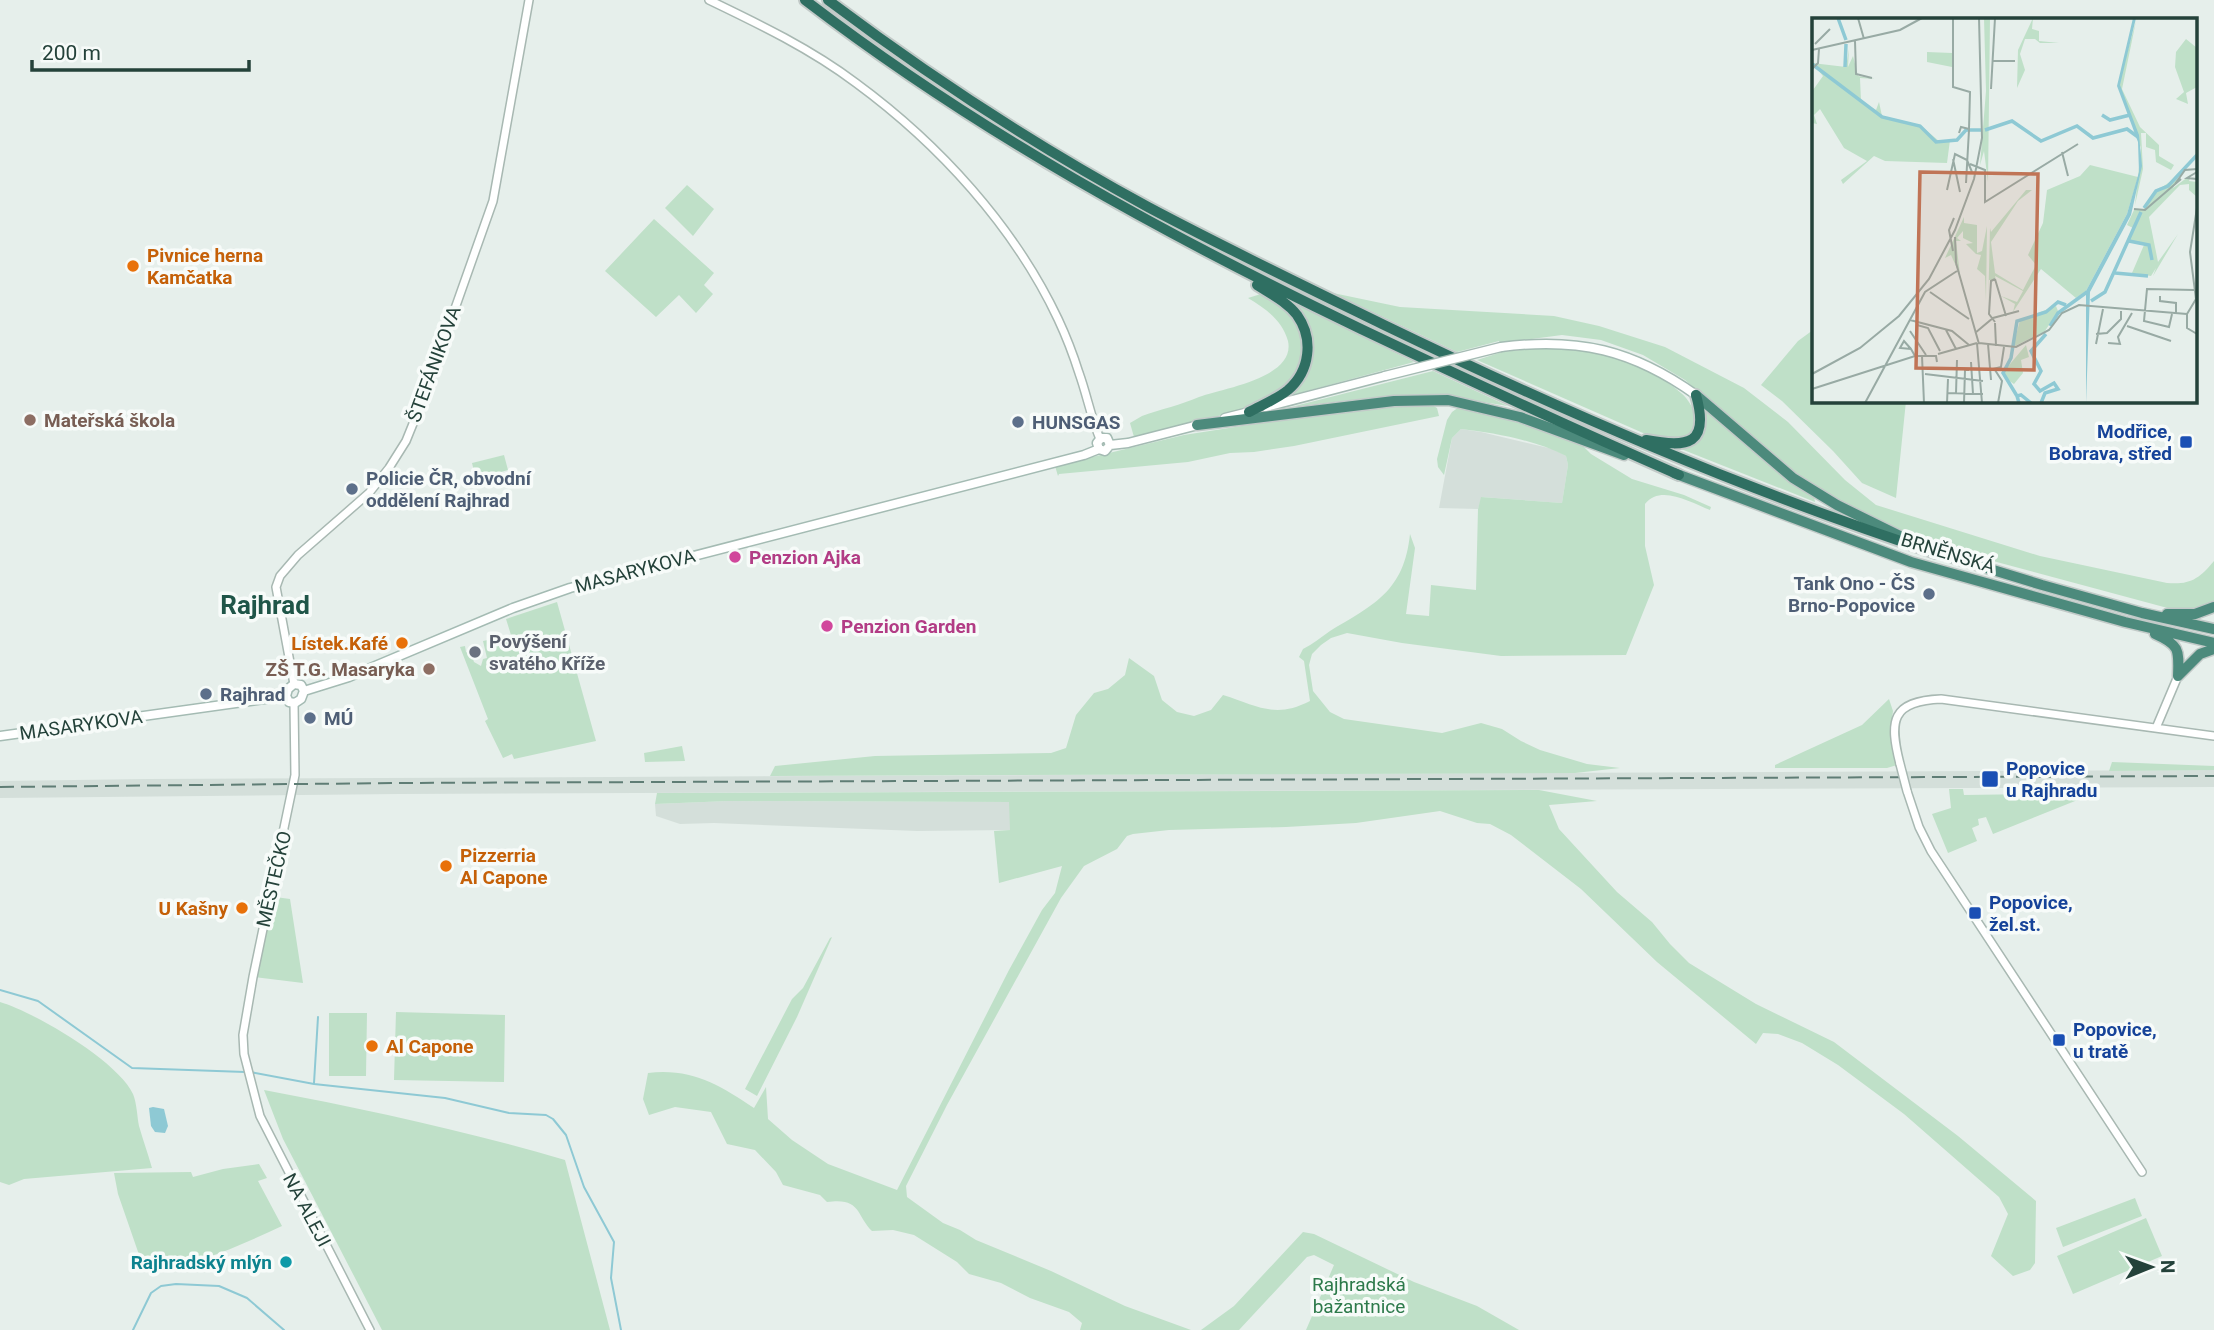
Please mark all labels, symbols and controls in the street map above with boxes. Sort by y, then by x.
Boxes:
inset map [1812,18,2196,402]
scale bar [32,28,248,72]
text: 200 m [42,41,101,65]
place label: Pivnice herna Kamčatka [147,244,263,289]
marker: Pivnice herna Kamčatka [125,258,141,274]
street label: ŠTEFÁNIKOVA [402,302,466,425]
place label: Mateřská škola [44,409,175,432]
place label: HUNSGAS [1032,411,1121,434]
marker: Mateřská škola [22,412,38,428]
marker: HUNSGAS [1010,414,1026,430]
place label: Modřice, Bobrava, střed [2049,420,2172,465]
marker: Modřice, Bobrava, střed [2178,434,2194,450]
place label: Policie ČR, obvodní oddělení Rajhrad [366,467,533,512]
marker: Policie ČR, obvodní oddělení Rajhrad [344,481,360,497]
street label: BRNĚNSKÁ [1898,528,1998,578]
street label: MASARYKOVA [572,544,698,598]
place label: Penzion Ajka [749,546,861,569]
marker: Penzion Ajka [727,549,743,565]
place label: Tank Ono - ČS Brno-Popovice [1788,572,1915,617]
marker: Tank Ono - ČS Brno-Popovice [1921,586,1937,602]
district label: Rajhrad [220,590,310,620]
place label: Penzion Garden [841,615,976,638]
marker: Penzion Garden [819,618,835,634]
place label: Povýšení svatého Kříže [489,630,605,675]
place label: Lístek.Kafé [291,632,388,655]
marker: Lístek.Kafé [394,635,410,651]
marker: Povýšení svatého Kříže [467,644,483,660]
place label: ZŠ T.G. Masaryka [266,658,415,681]
marker: ZŠ T.G. Masaryka [421,661,437,677]
place label: Rajhrad [220,683,285,706]
marker: Rajhrad [198,686,214,702]
street label: MASARYKOVA [18,705,144,745]
place label: MÚ [324,707,353,730]
marker: MÚ [302,710,318,726]
place label: Popovice u Rajhradu [2006,757,2097,802]
marker: Popovice u Rajhradu [1980,769,2000,789]
street label: MĚSTEČKO [252,829,296,929]
place label: Pizzerria Al Capone [460,844,547,889]
marker: Pizzerria Al Capone [438,858,454,874]
place label: Popovice, žel.st. [1989,891,2073,936]
place label: U Kašny [159,897,228,920]
marker: U Kašny [234,900,250,916]
marker: Popovice, žel.st. [1967,905,1983,921]
place label: Popovice, u tratě [2073,1018,2157,1063]
marker: Popovice, u tratě [2051,1032,2067,1048]
place label: Al Capone [386,1035,473,1058]
marker: Al Capone [364,1038,380,1054]
street label: NA ALEJI [278,1169,336,1251]
north arrow [2116,1232,2186,1302]
place label: Rajhradský mlýn [131,1251,272,1274]
marker: Rajhradský mlýn [278,1254,294,1270]
text: N [2156,1260,2179,1274]
park label: Rajhradská bažantnice [1312,1273,1406,1318]

